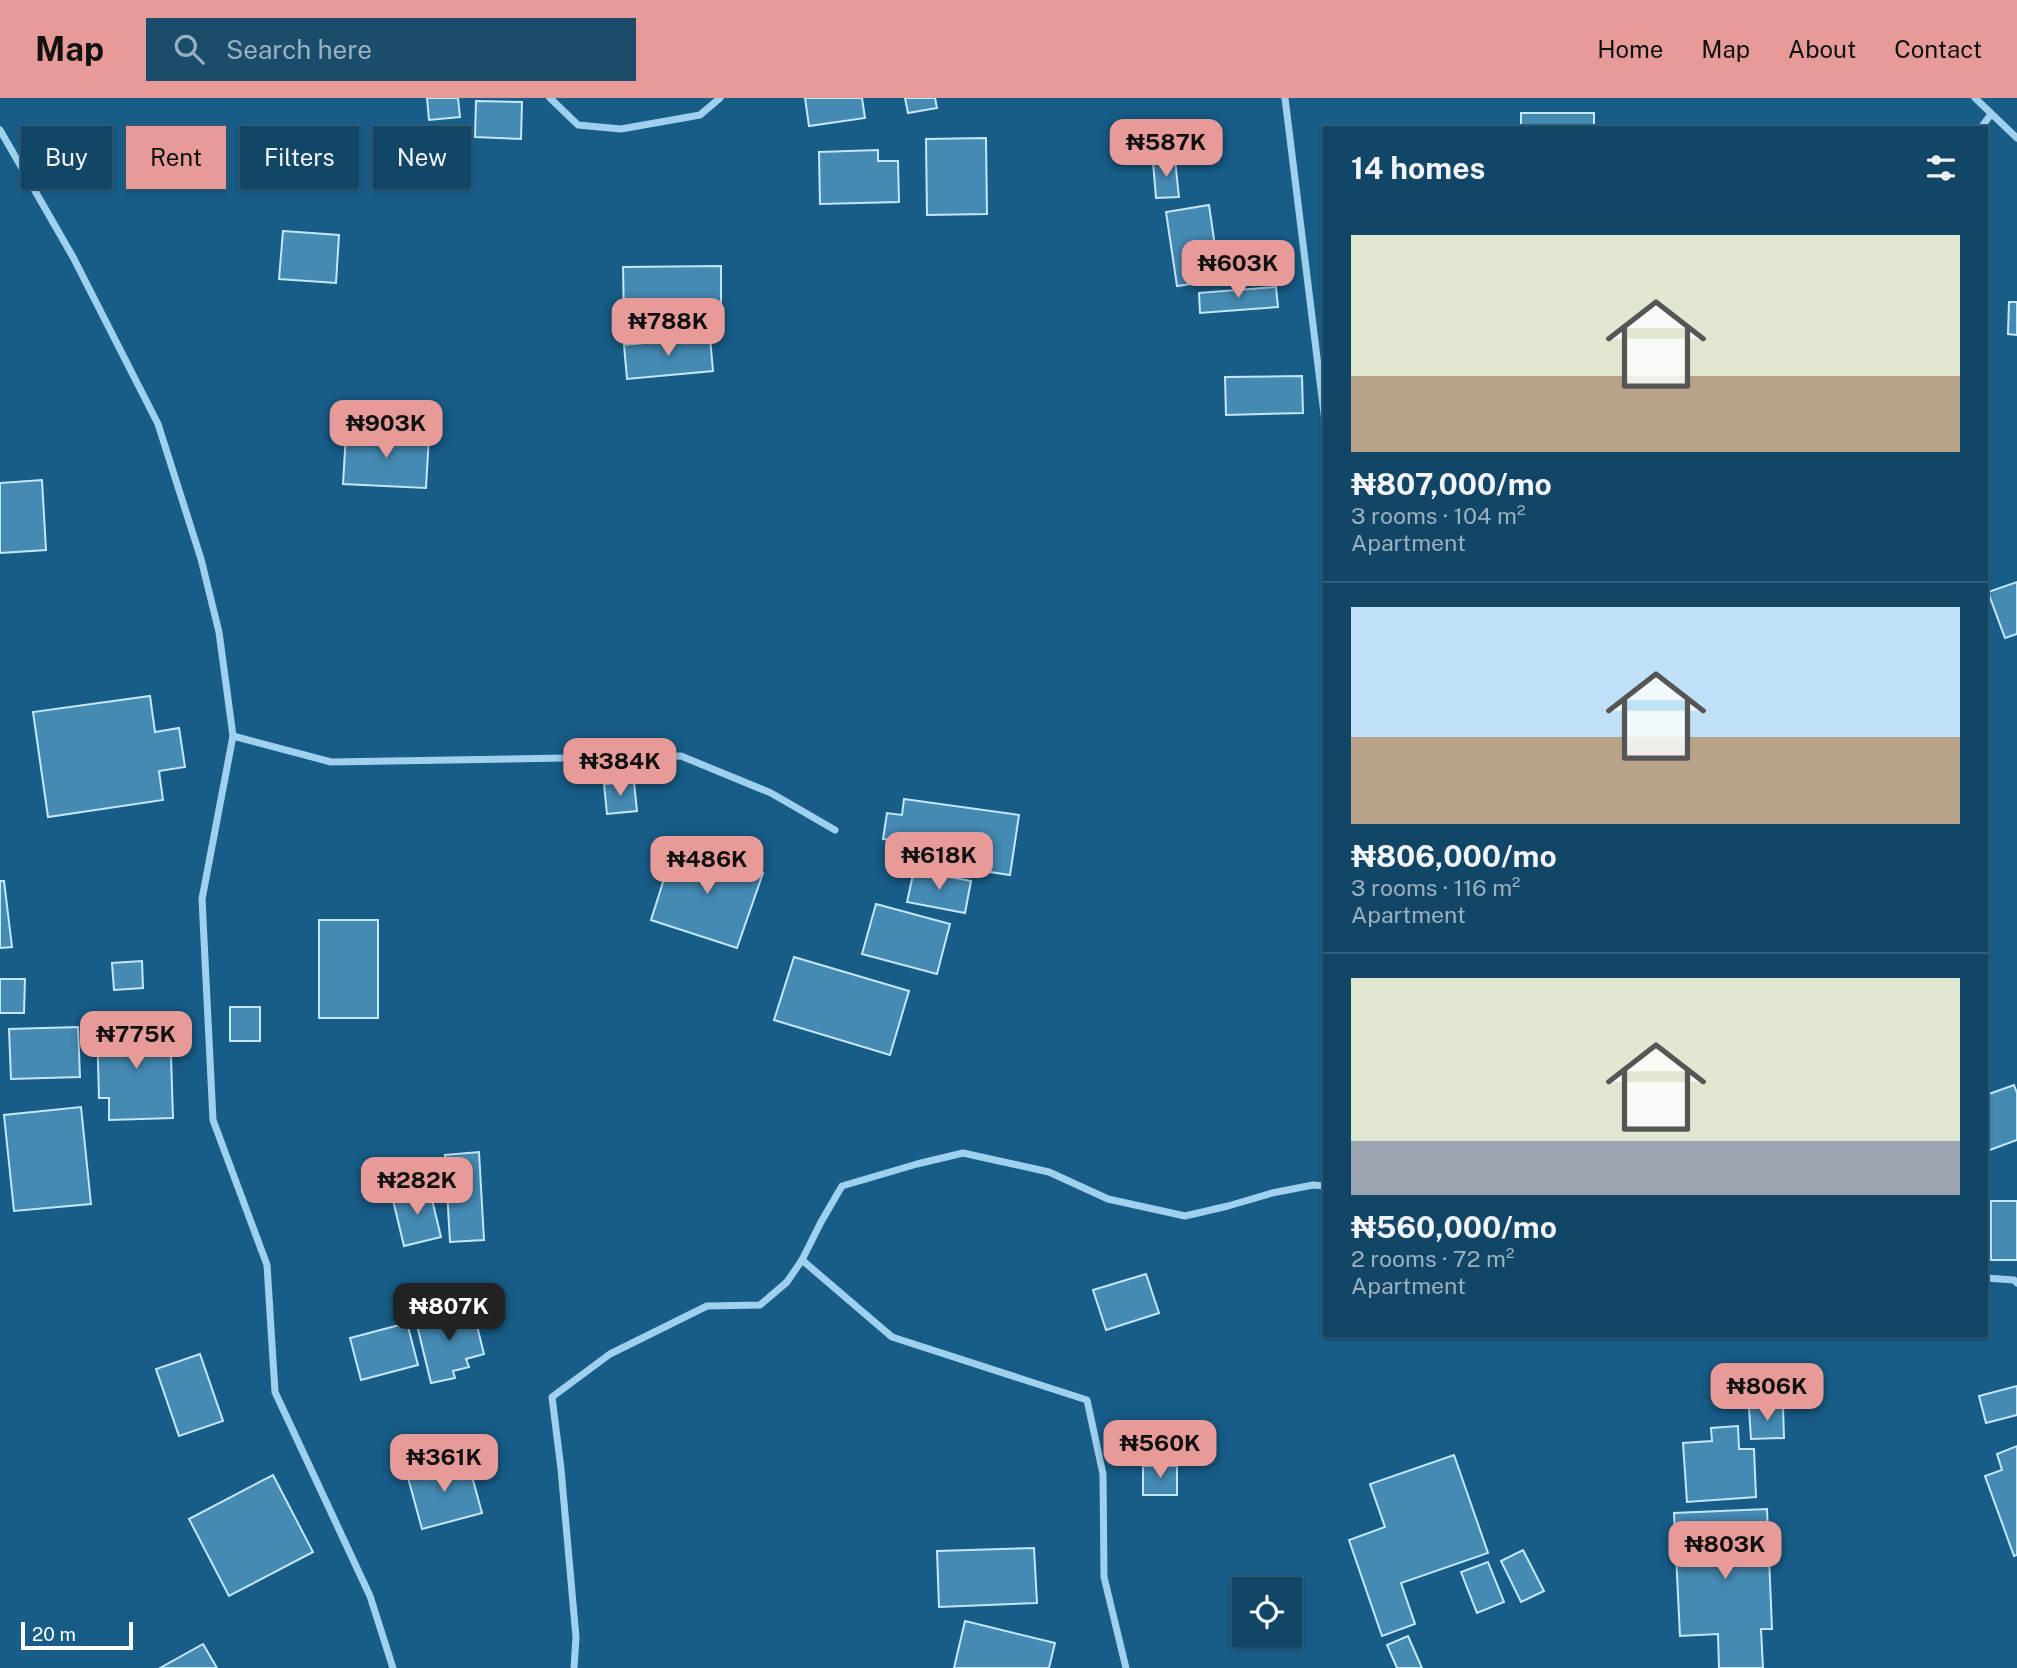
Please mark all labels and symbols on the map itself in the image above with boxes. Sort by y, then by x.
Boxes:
pin: ₦587K [1117,120,1215,179]
pin: ₦603K [1189,240,1287,300]
pin: ₦788K [619,299,717,358]
pin: ₦903K [337,400,435,460]
pin: ₦384K [571,738,669,798]
pin: ₦618K [890,832,988,892]
pin: ₦486K [658,836,756,896]
pin: ₦775K [87,1012,185,1071]
pin: ₦282K [368,1158,466,1217]
pin: ₦807K [400,1284,498,1343]
pin: ₦806K [1718,1364,1816,1423]
pin: ₦560K [1111,1420,1209,1480]
pin: ₦361K [395,1434,493,1494]
pin: ₦803K [1676,1522,1774,1581]
scale bar [21,1619,133,1651]

